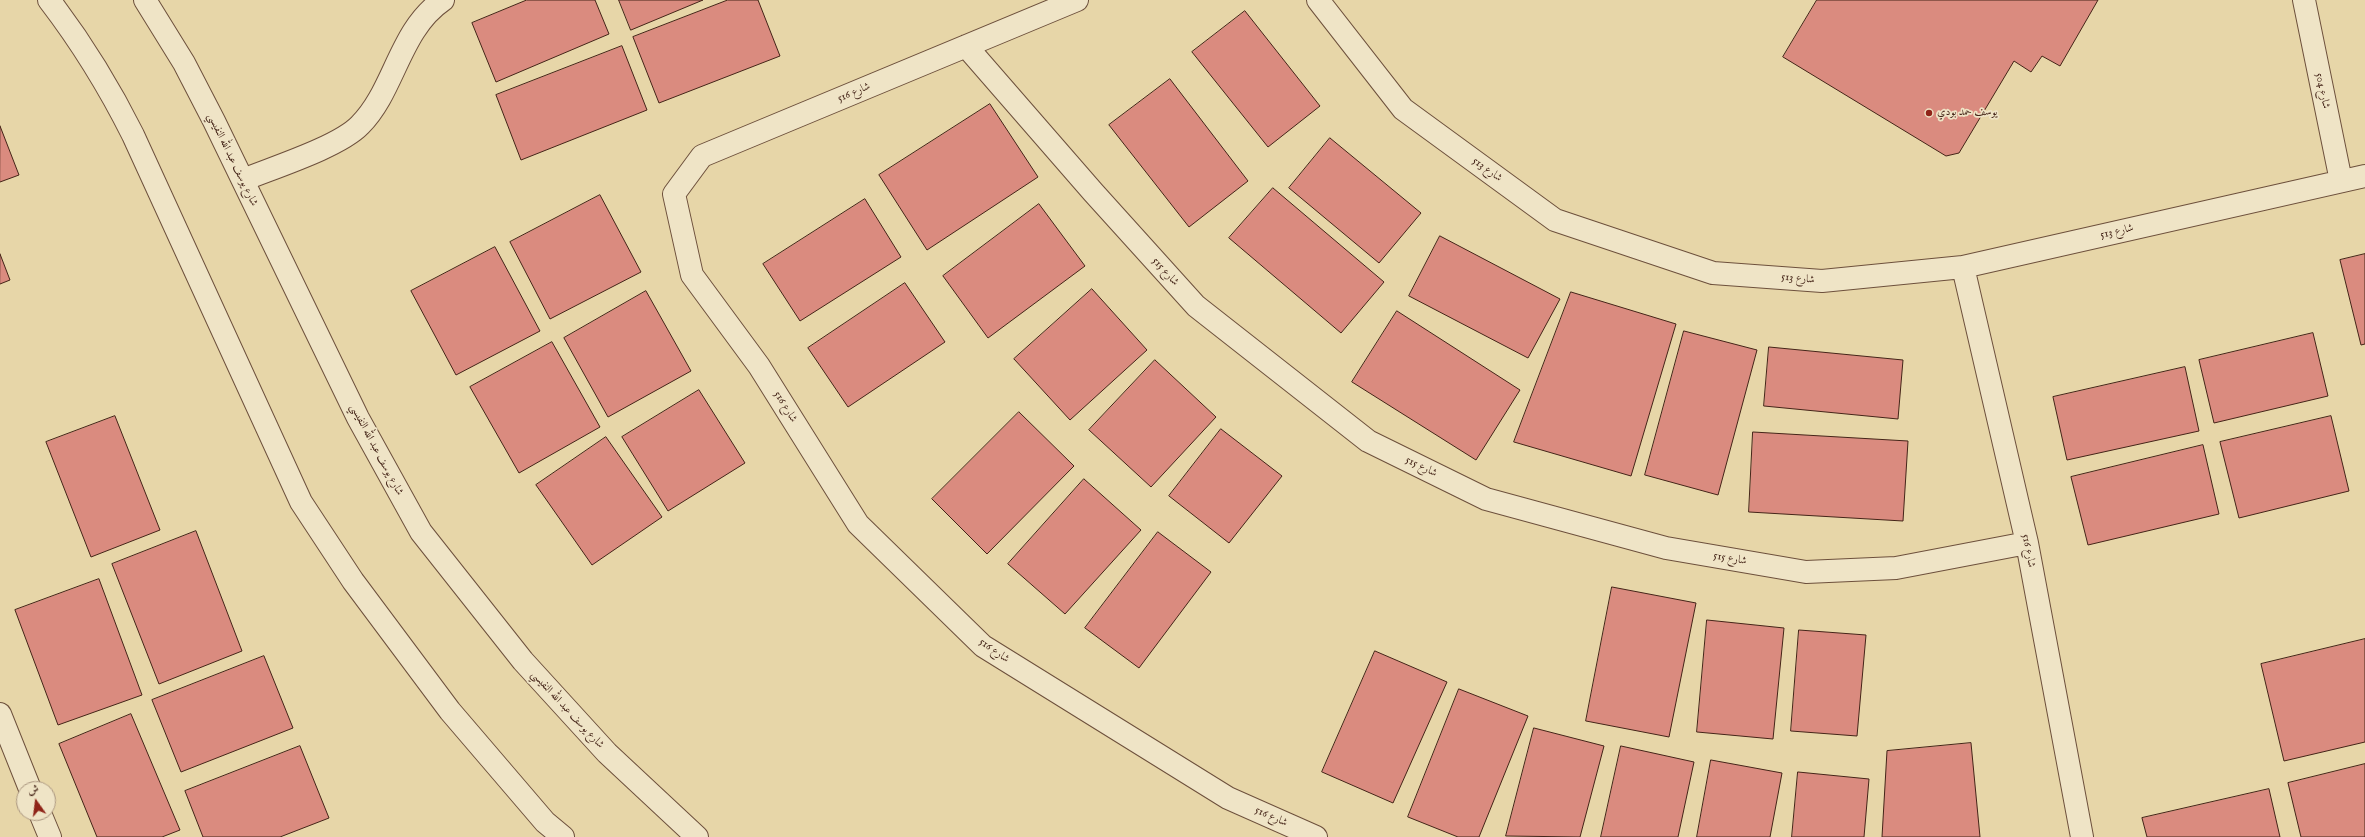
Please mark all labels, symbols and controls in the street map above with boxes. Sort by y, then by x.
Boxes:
street label: شارع 504 [2312,72,2332,110]
street label: شارع 516 [836,80,872,106]
place label: يوسف حمد بودي [1937,106,1997,120]
marker: يوسف حمد بودي [1924,108,1934,118]
street label: شارع يوسف عبد الله النفيسي [204,111,260,209]
street label: شارع 513 [1469,155,1505,185]
street label: شارع 513 [2099,222,2135,242]
street label: شارع 515 [1149,255,1181,289]
street label: شارع 513 [1781,271,1815,287]
street label: شارع 516 [770,389,800,425]
street label: شارع يوسف عبد الله النفيسي [346,402,406,498]
street label: شارع 515 [1403,454,1439,480]
street label: شارع 516 [2018,533,2038,569]
street label: شارع 515 [1712,550,1748,568]
street label: شارع 516 [976,636,1012,666]
street label: شارع يوسف عبد الله النفيسي [528,668,606,752]
north arrow [16,781,56,821]
text: ش [26,782,40,798]
street label: شارع 516 [1253,804,1289,830]

